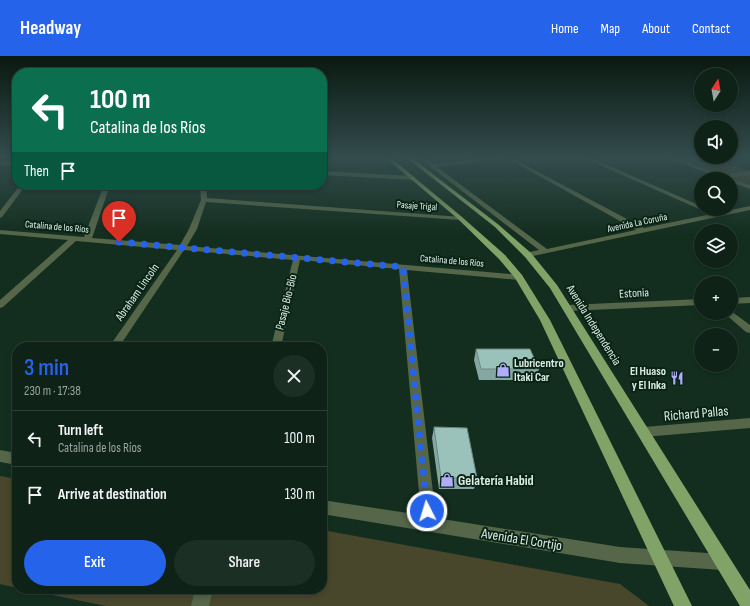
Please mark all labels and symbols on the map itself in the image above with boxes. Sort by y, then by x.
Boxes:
north arrow [694,68,738,112]
street label: Pasaje Trigal [396,199,438,213]
pin [102,201,136,242]
street label: Avenida La Coruña [605,211,668,235]
street label: Catalina de los Ríos [24,218,90,236]
street label: Catalina de los Ríos [419,252,485,270]
street label: Abraham Lincoln [112,261,163,325]
street label: Pasaje Bio-Bio [272,273,301,331]
street label: Avenida Independencia [562,281,625,369]
street label: Estonia [619,285,650,302]
place label: Lubricentro Itaki Car [514,356,564,385]
shop icon: Lubricentro Itaki Car [495,362,511,378]
place label: El Huaso y El Inka [630,364,666,393]
restaurant icon: El Huaso y El Inka [669,370,685,386]
street label: Richard Pallas [663,402,729,425]
shop icon: Gelatería Habid [439,472,455,488]
place label: Gelatería Habid [458,472,534,489]
position arrow [406,490,448,532]
street label: Avenida El Cortijo [479,525,564,554]

